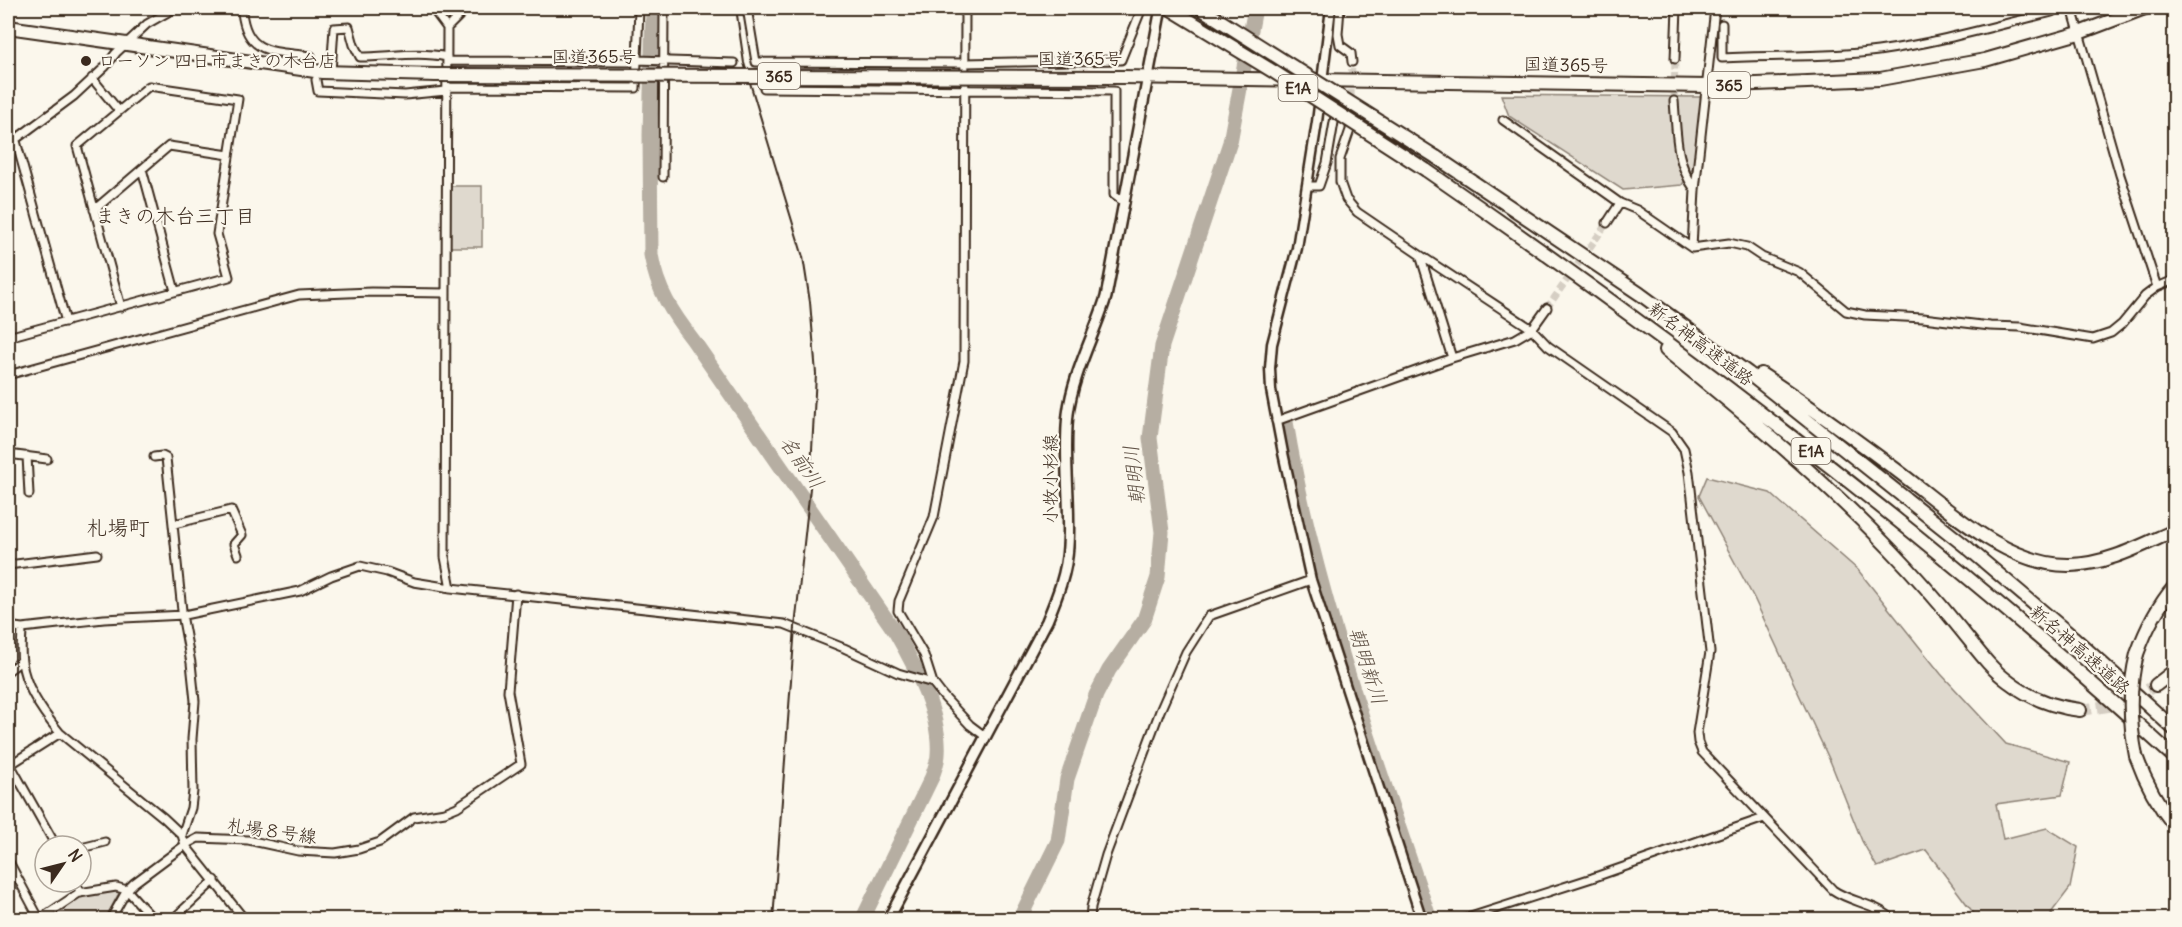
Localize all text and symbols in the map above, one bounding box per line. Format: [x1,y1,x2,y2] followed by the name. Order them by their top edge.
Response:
[552,45,636,68] street label: 国道365号
[1038,47,1122,70] street label: 国道365号
[98,49,336,72] place label: ローソン 四日市まきの木台店
[1523,52,1609,77] street label: 国道365号
[79,54,93,68] marker: ローソン 四日市まきの木台店
[758,63,800,89] road number: 365
[1708,72,1750,98] road number: 365
[1278,75,1318,101] road number: E1A
[95,203,255,228] district label: まきの木台三丁目
[1644,297,1759,391] street label: 新名神高速道路
[775,430,830,493] water label: 名前川
[1039,434,1062,524] street label: 小牧小杉線
[1792,438,1830,464] road number: E1A
[1117,444,1150,506] water label: 朝明川
[87,514,150,541] district label: 札場町
[2025,600,2135,700] street label: 新名神高速道路
[1344,624,1393,708] water label: 朝明新川
[226,813,318,848] street label: 札場８号線
[33,834,93,894] north arrow
[64,845,87,866] text: N

